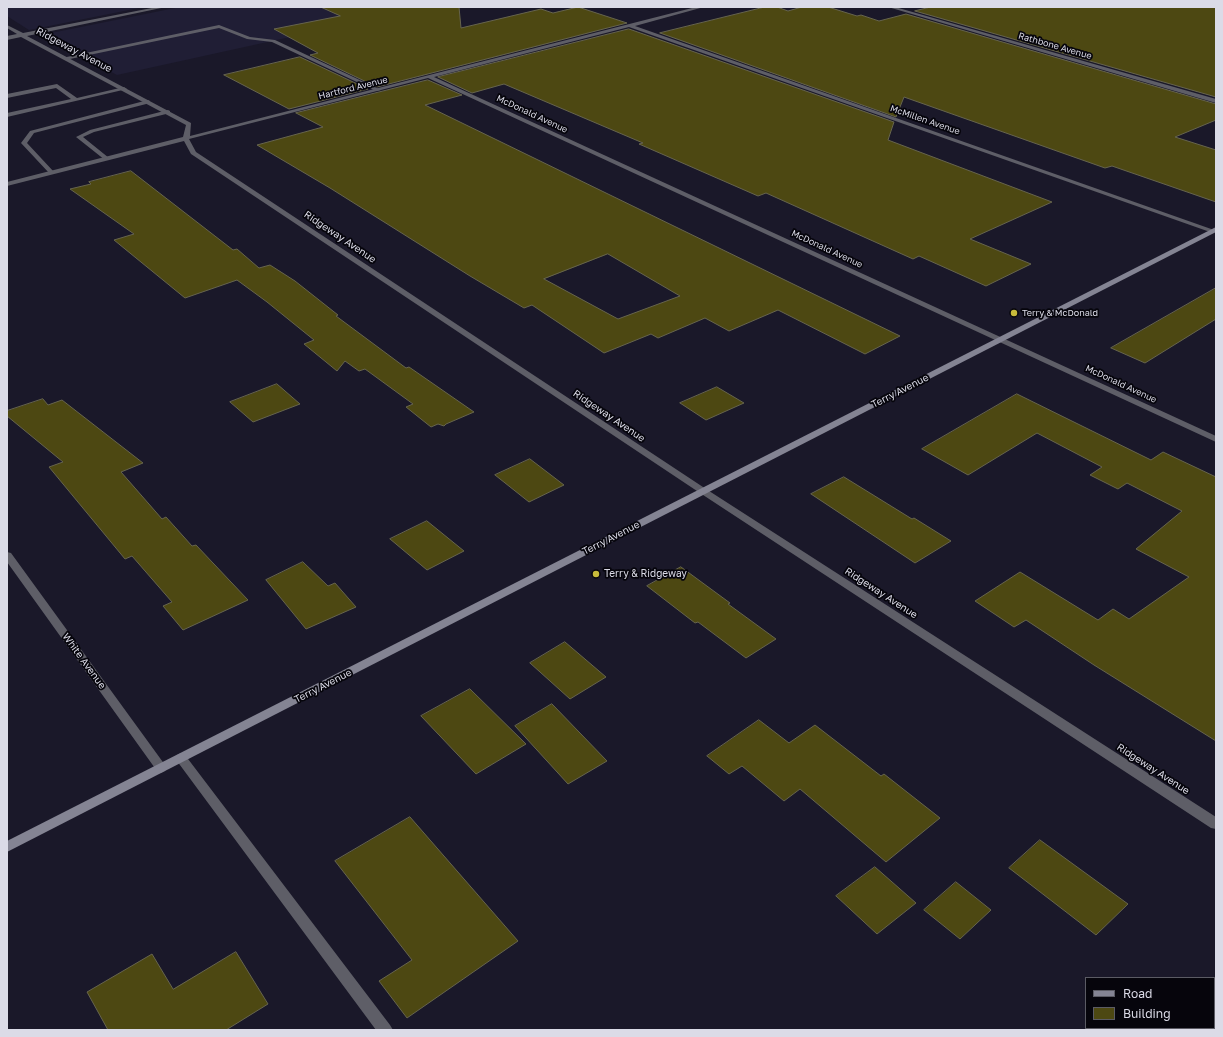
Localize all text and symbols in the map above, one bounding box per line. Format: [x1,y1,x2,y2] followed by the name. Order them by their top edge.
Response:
[34,25,114,75] street label: Ridgeway Avenue
[1017,30,1093,62] street label: Rathbone Avenue
[317,74,389,102] street label: Hartford Avenue
[495,93,569,135] street label: McDonald Avenue
[889,103,961,137] street label: McMillen Avenue
[302,208,378,266] street label: Ridgeway Avenue
[790,228,864,270] street label: McDonald Avenue
[1009,308,1019,318] marker: Terry & McDonald
[1022,308,1098,318] place label: Terry & McDonald
[1084,363,1158,405] street label: McDonald Avenue
[869,371,931,411] street label: Terry Avenue
[571,387,647,445] street label: Ridgeway Avenue
[580,518,642,558] street label: Terry Avenue
[842,565,920,621] street label: Ridgeway Avenue
[604,568,687,580] place label: Terry & Ridgeway
[591,569,601,579] marker: Terry & Ridgeway
[60,631,108,691] street label: White Avenue
[292,666,354,706] street label: Terry Avenue
[1114,741,1192,797] street label: Ridgeway Avenue
[1085,977,1215,1029] legend
[1123,986,1152,1001] text: Road
[1123,1006,1171,1021] text: Building

